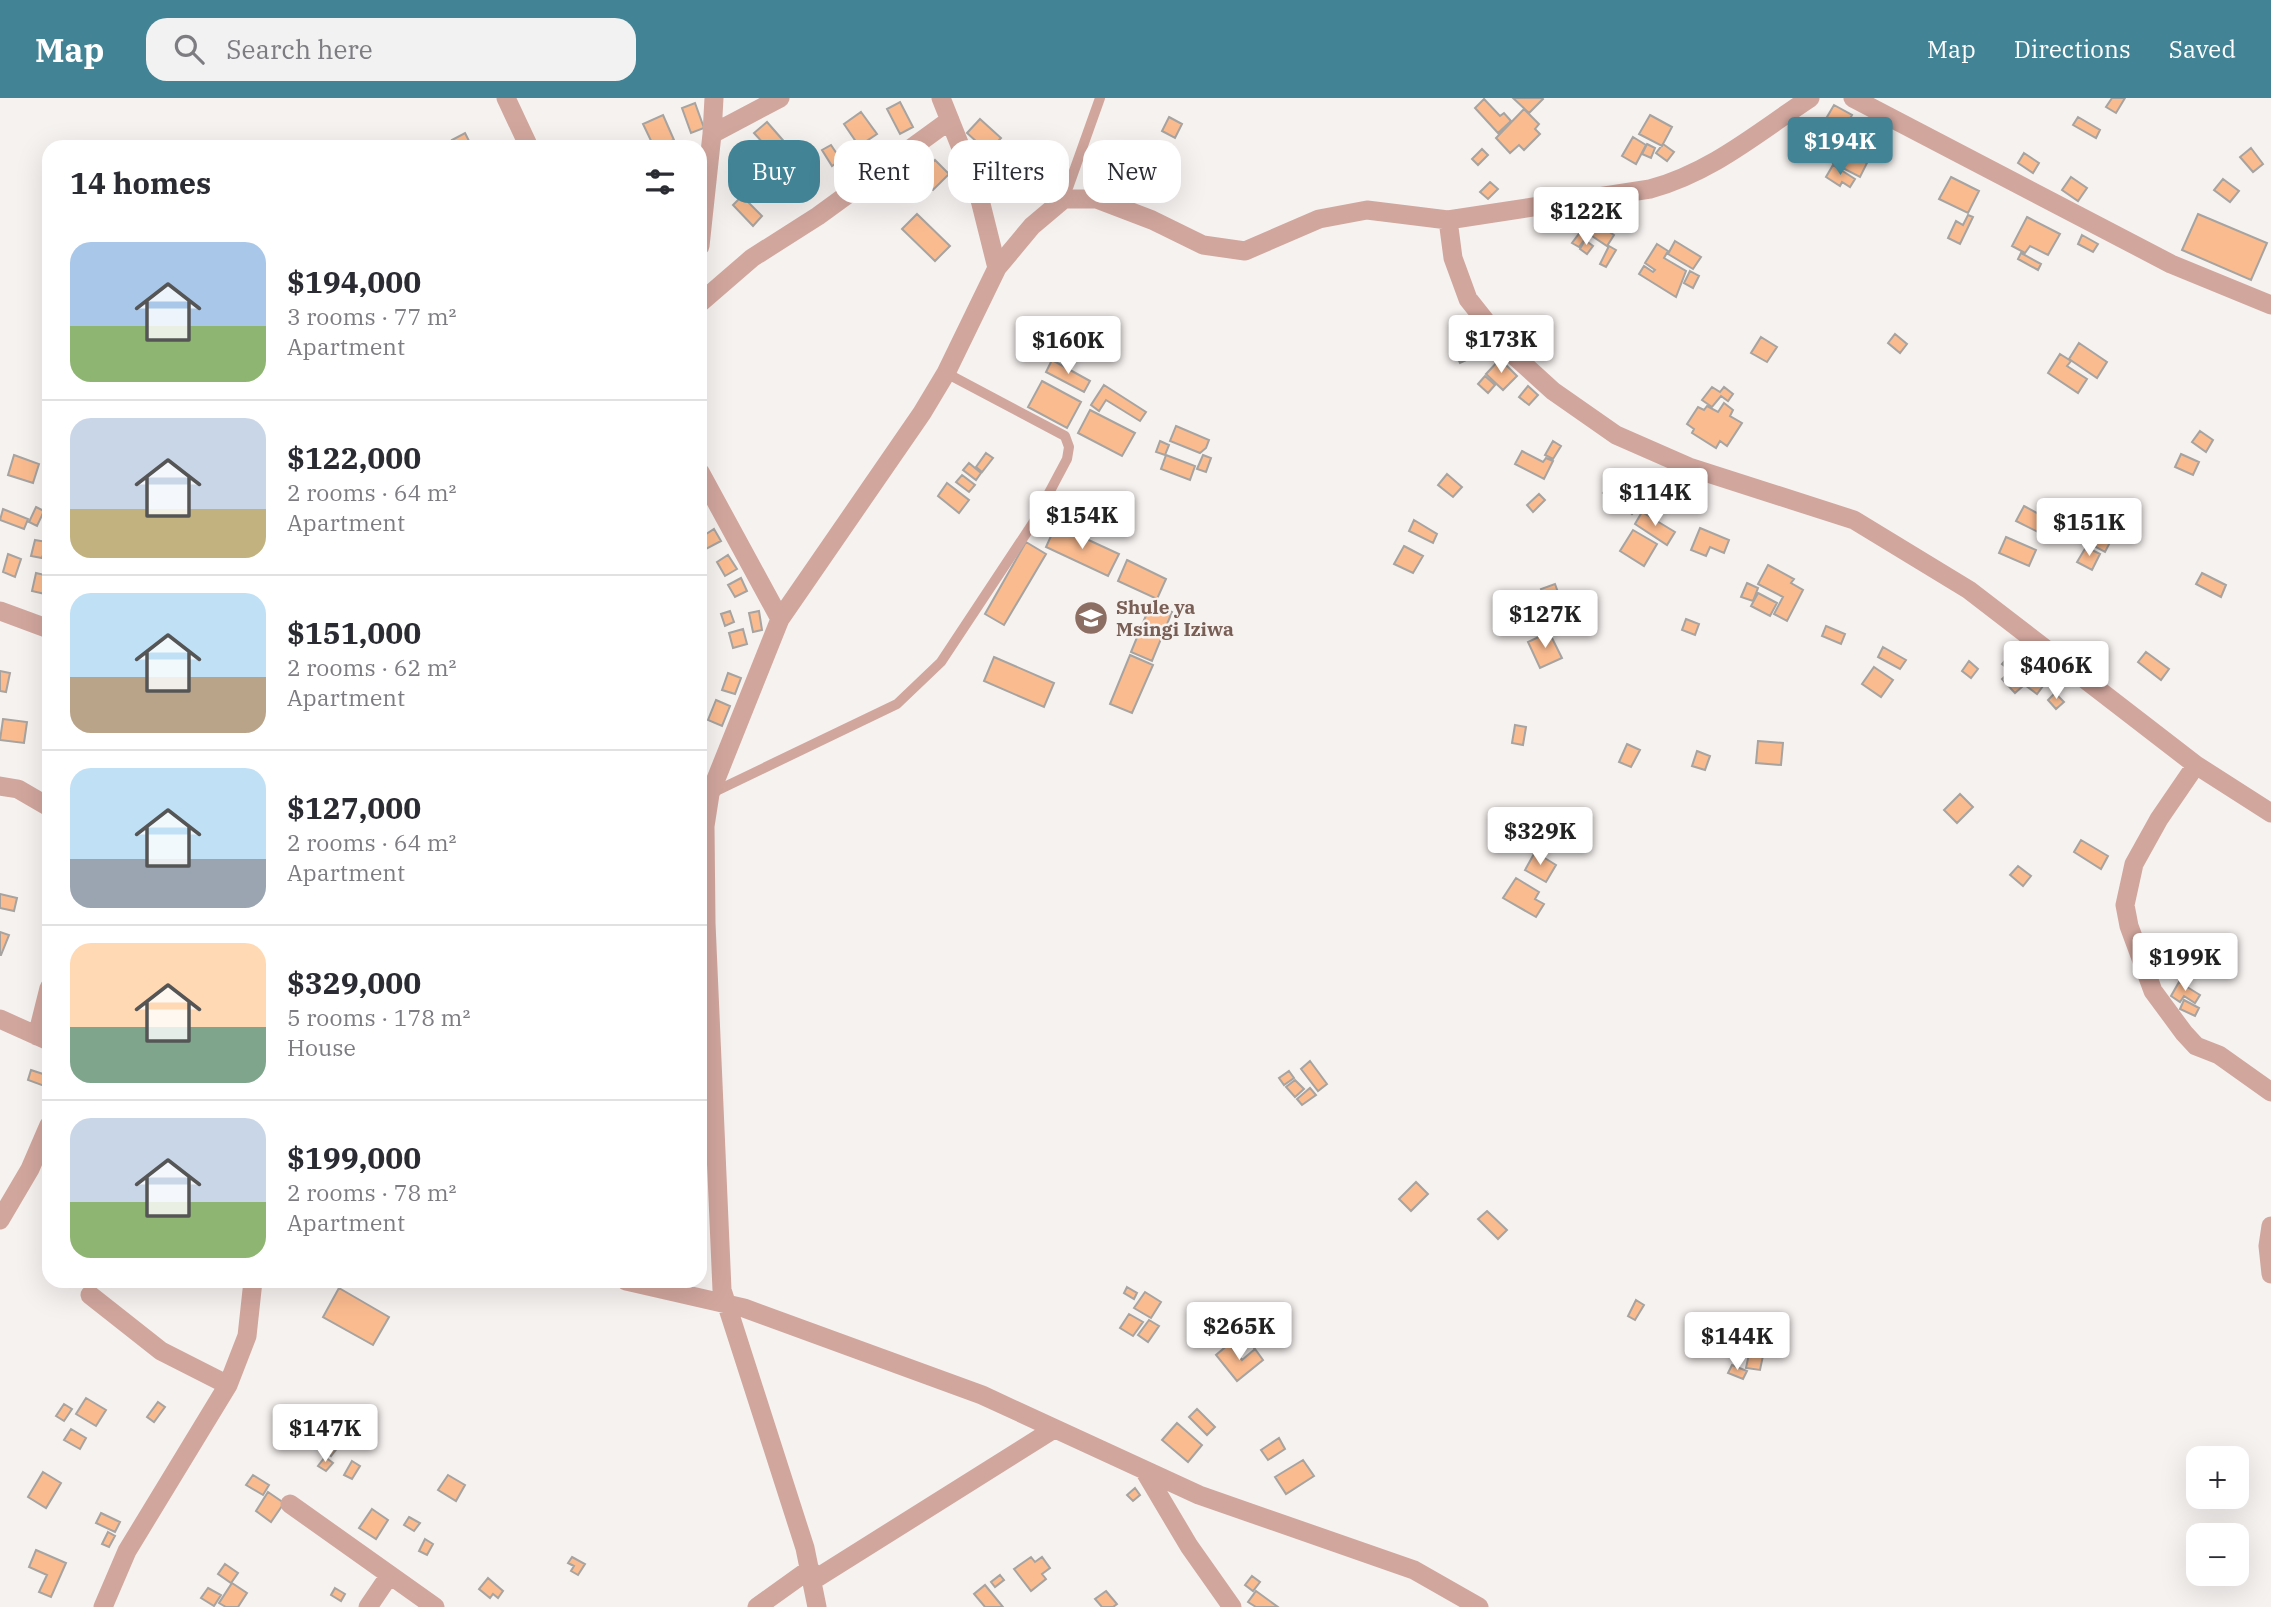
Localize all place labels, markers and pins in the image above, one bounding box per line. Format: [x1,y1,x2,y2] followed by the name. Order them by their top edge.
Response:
[1791,118,1889,177] pin: $194K
[1537,188,1635,247] pin: $122K
[1019,316,1117,376] pin: $160K
[1452,316,1550,375] pin: $173K
[1606,468,1704,528] pin: $114K
[1033,491,1131,551] pin: $154K
[2040,498,2138,558] pin: $151K
[1496,590,1594,650] pin: $127K
[1116,595,1234,641] place label: Shule ya Msingi Iziwa
[1072,599,1110,637] school or university icon: Shule ya Msingi Iziwa
[2007,642,2105,701] pin: $406K
[1491,808,1589,867] pin: $329K
[2136,934,2234,993] pin: $199K
[1190,1302,1288,1362] pin: $265K
[1688,1312,1786,1372] pin: $144K
[276,1404,374,1464] pin: $147K

